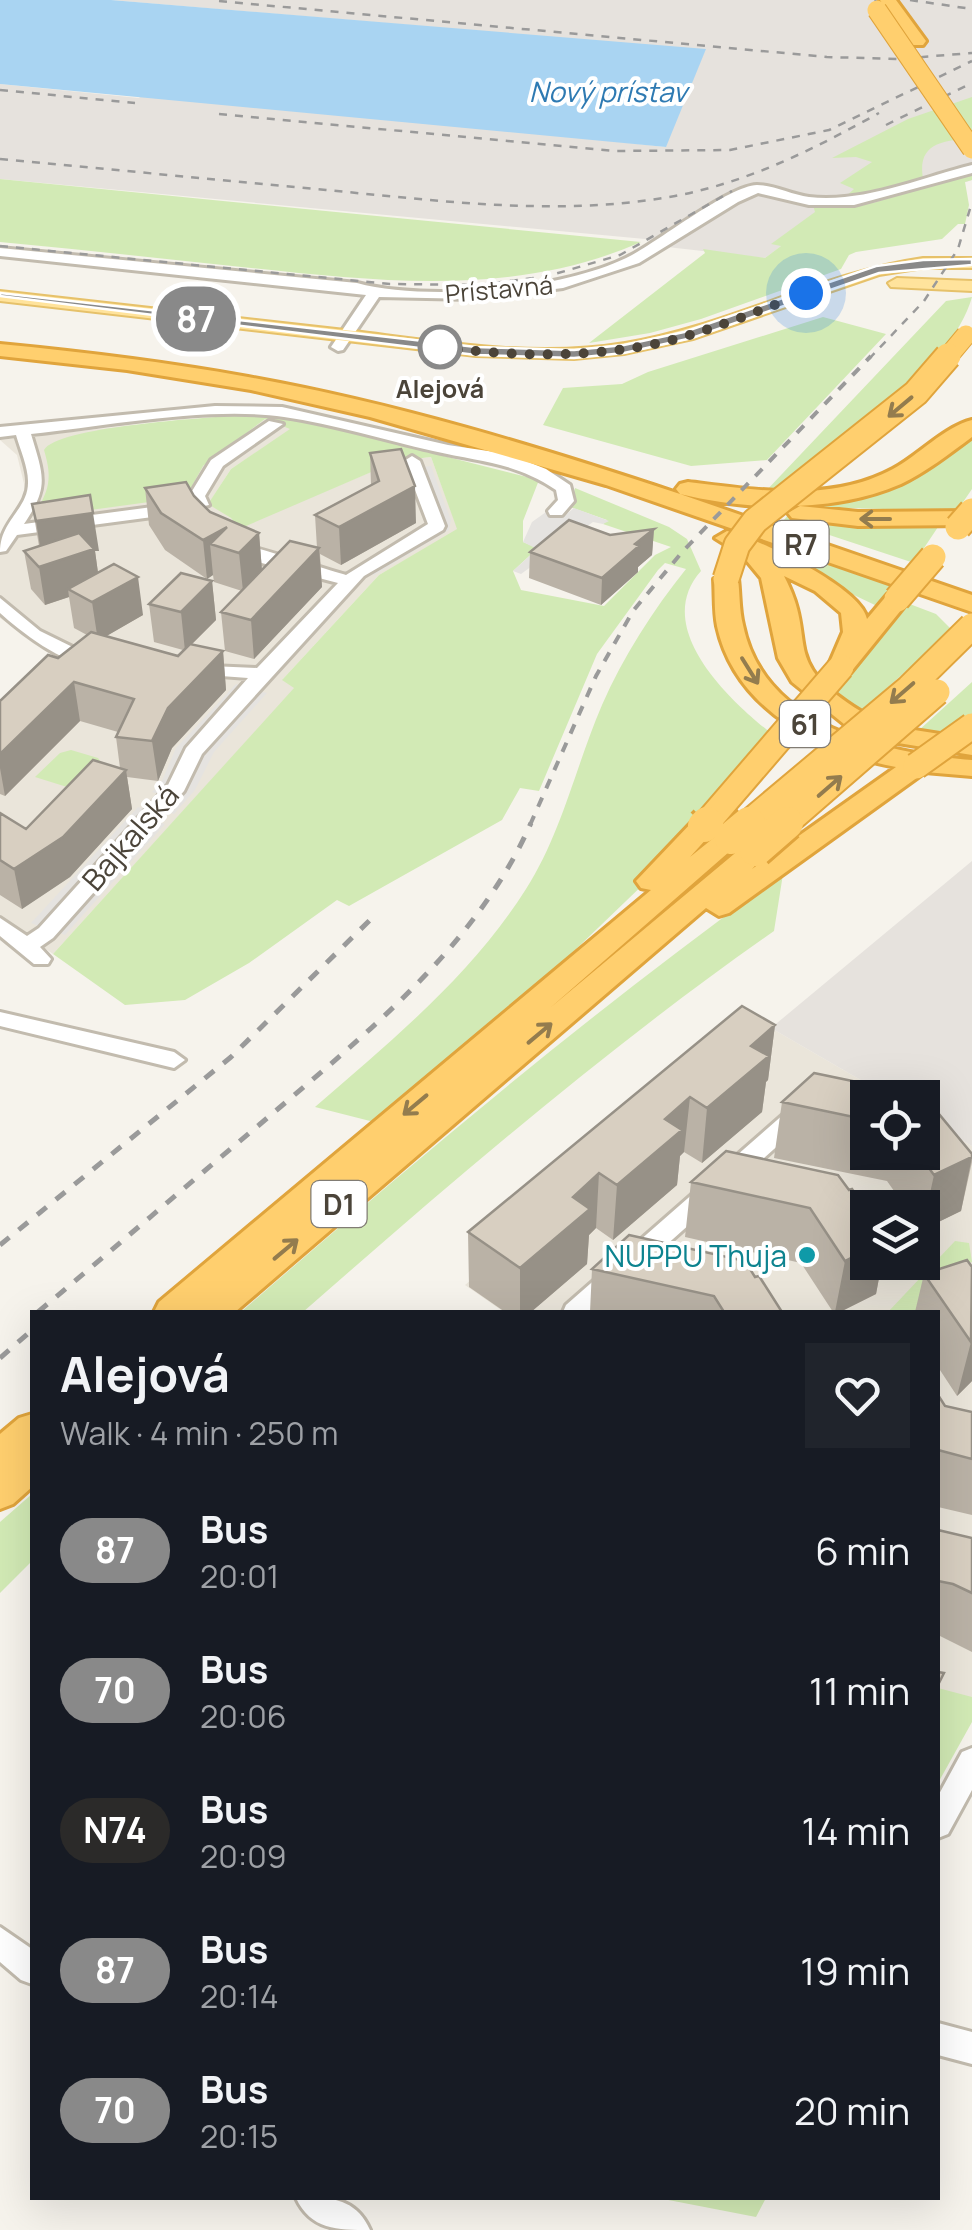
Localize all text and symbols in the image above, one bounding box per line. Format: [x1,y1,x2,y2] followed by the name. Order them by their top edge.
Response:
[529,72,691,110] water label: Nový prístav
[444,267,554,311] street label: Prístavná
[781,268,831,318] your location
[151,286,241,352] line badge: 87
[176,295,216,343] text: 87
[419,326,461,368] marker: Alejová
[396,371,484,406] place label: Alejová
[888,395,914,417] one-way arrow
[859,510,892,528] one-way arrow
[774,521,828,567] road number: R7
[739,656,760,684] one-way arrow
[889,682,915,704] one-way arrow
[780,701,830,747] road number: 61
[72,775,188,899] street label: Bajkalská
[817,775,842,798] one-way arrow
[527,1021,552,1044] one-way arrow
[850,1080,940,1280] map controls
[850,1080,940,1170] button: locate
[402,1094,428,1116] one-way arrow
[312,1181,366,1227] road number: D1
[850,1190,940,1280] button: layers
[604,1235,787,1276] place label: NUPPU Thuja
[272,1239,298,1261] one-way arrow
[796,1244,818,1266] marker: NUPPU Thuja
[60,1341,230,1406] text: Alejová
[805,1343,910,1448] button: heart
[60,1411,338,1455] text: Walk · 4 min · 250 m
[200,1502,268,1554] text: Bus
[815,1524,910,1576] text: 6 min
[95,1526,135,1574] text: 87
[200,1554,279,1598] text: 20:01
[200,1642,268,1694] text: Bus
[809,1664,910,1716] text: 11 min
[94,1666,136,1714] text: 70
[200,1694,287,1738] text: 20:06
[200,1782,268,1834] text: Bus
[802,1804,910,1856] text: 14 min
[83,1806,147,1854] text: N74
[200,1834,287,1878] text: 20:09
[200,1922,268,1974] text: Bus
[800,1944,910,1996] text: 19 min
[95,1946,135,1994] text: 87
[200,1974,279,2018] text: 20:14
[200,2062,268,2114] text: Bus
[794,2084,910,2136] text: 20 min
[94,2086,136,2134] text: 70
[200,2114,278,2158] text: 20:15

